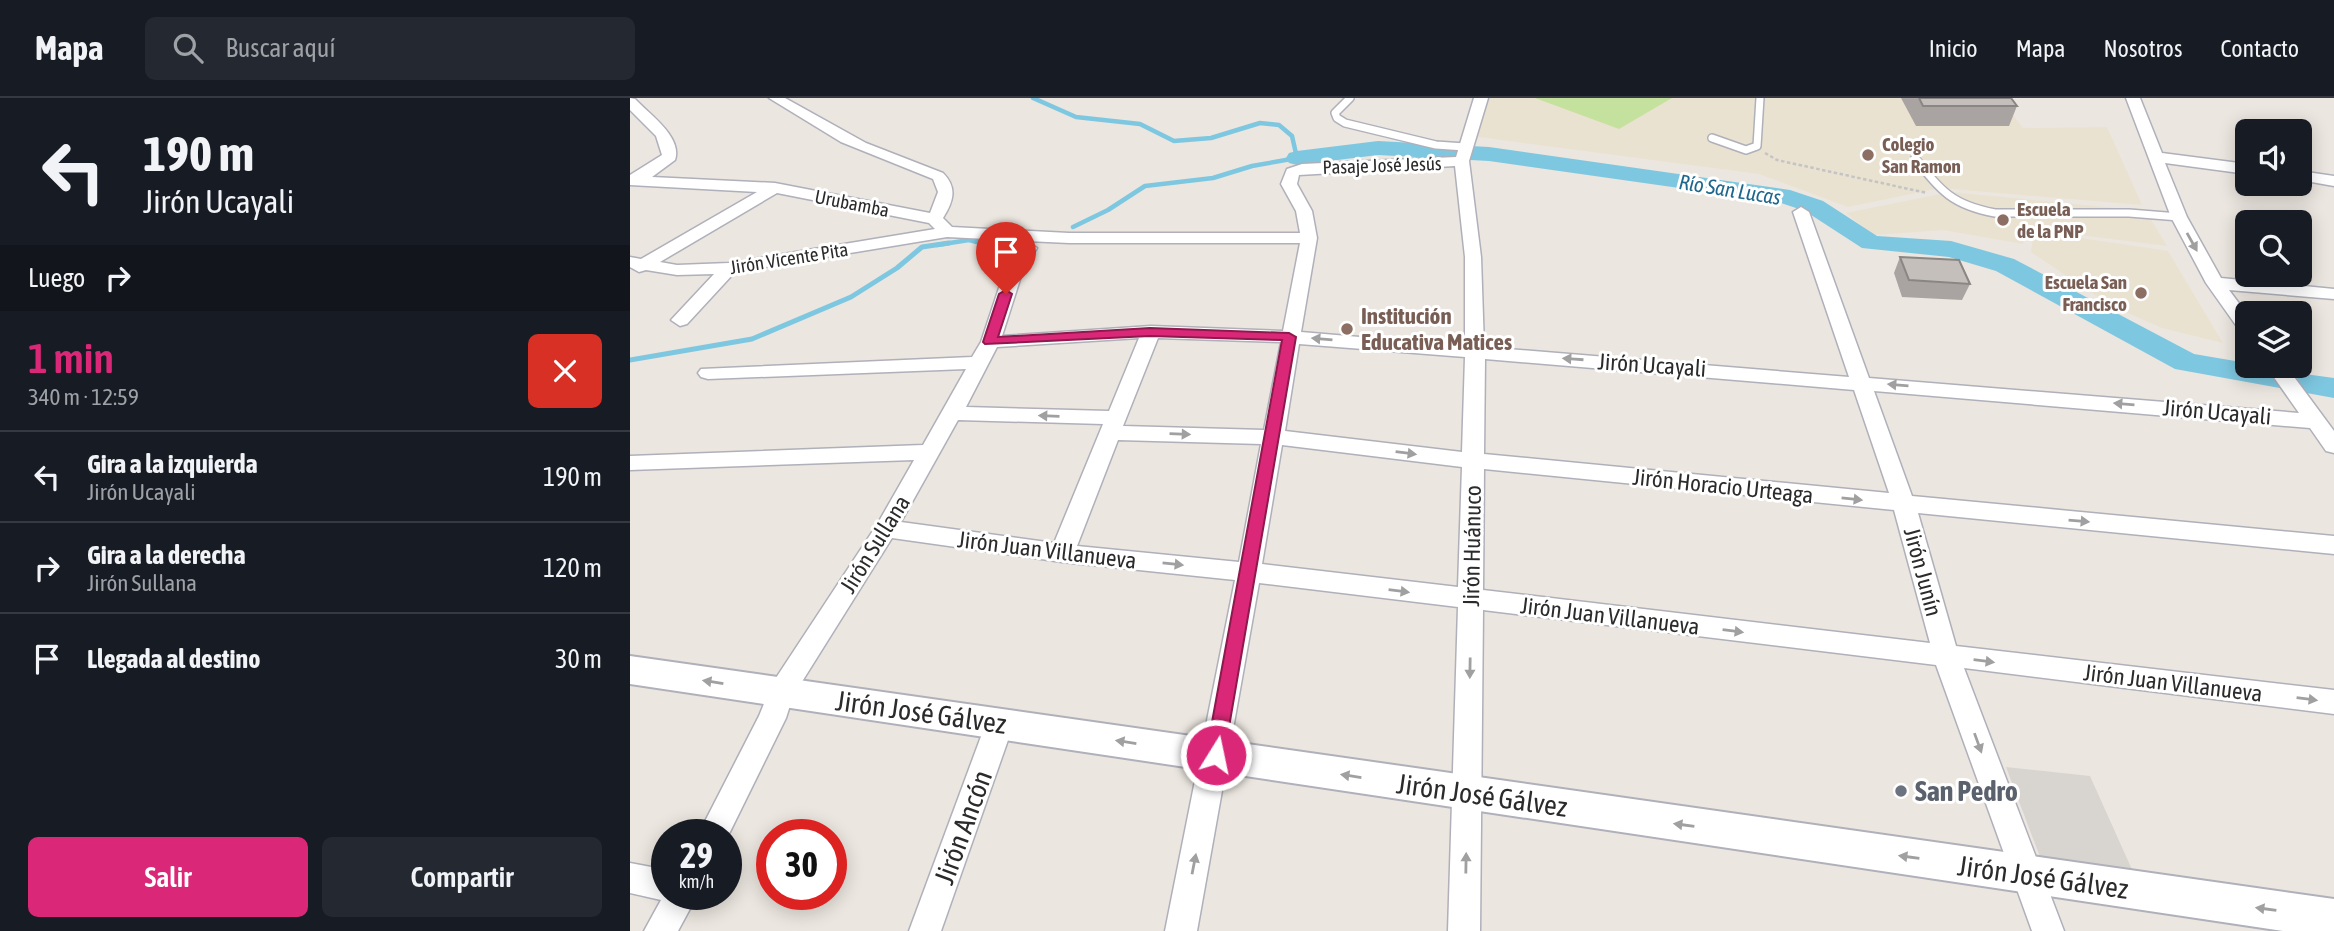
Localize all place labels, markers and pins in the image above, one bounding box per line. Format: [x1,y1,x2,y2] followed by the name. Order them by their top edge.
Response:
[1882,133,1961,177] place label: Colegio San Ramon
[1860,147,1876,163] marker: Colegio San Ramon
[2017,198,2084,242] place label: Escuela de la PNP
[1995,212,2011,228] marker: Escuela de la PNP
[976,222,1036,294] pin
[2045,271,2127,315] place label: Escuela San Francisco
[2133,285,2149,301] marker: Escuela San Francisco
[1361,303,1512,355] place label: Institución Educativa Matices
[1339,321,1355,337] marker: Institución Educativa Matices
[1915,775,2018,807] place label: San Pedro
[1893,783,1909,799] marker: San Pedro

